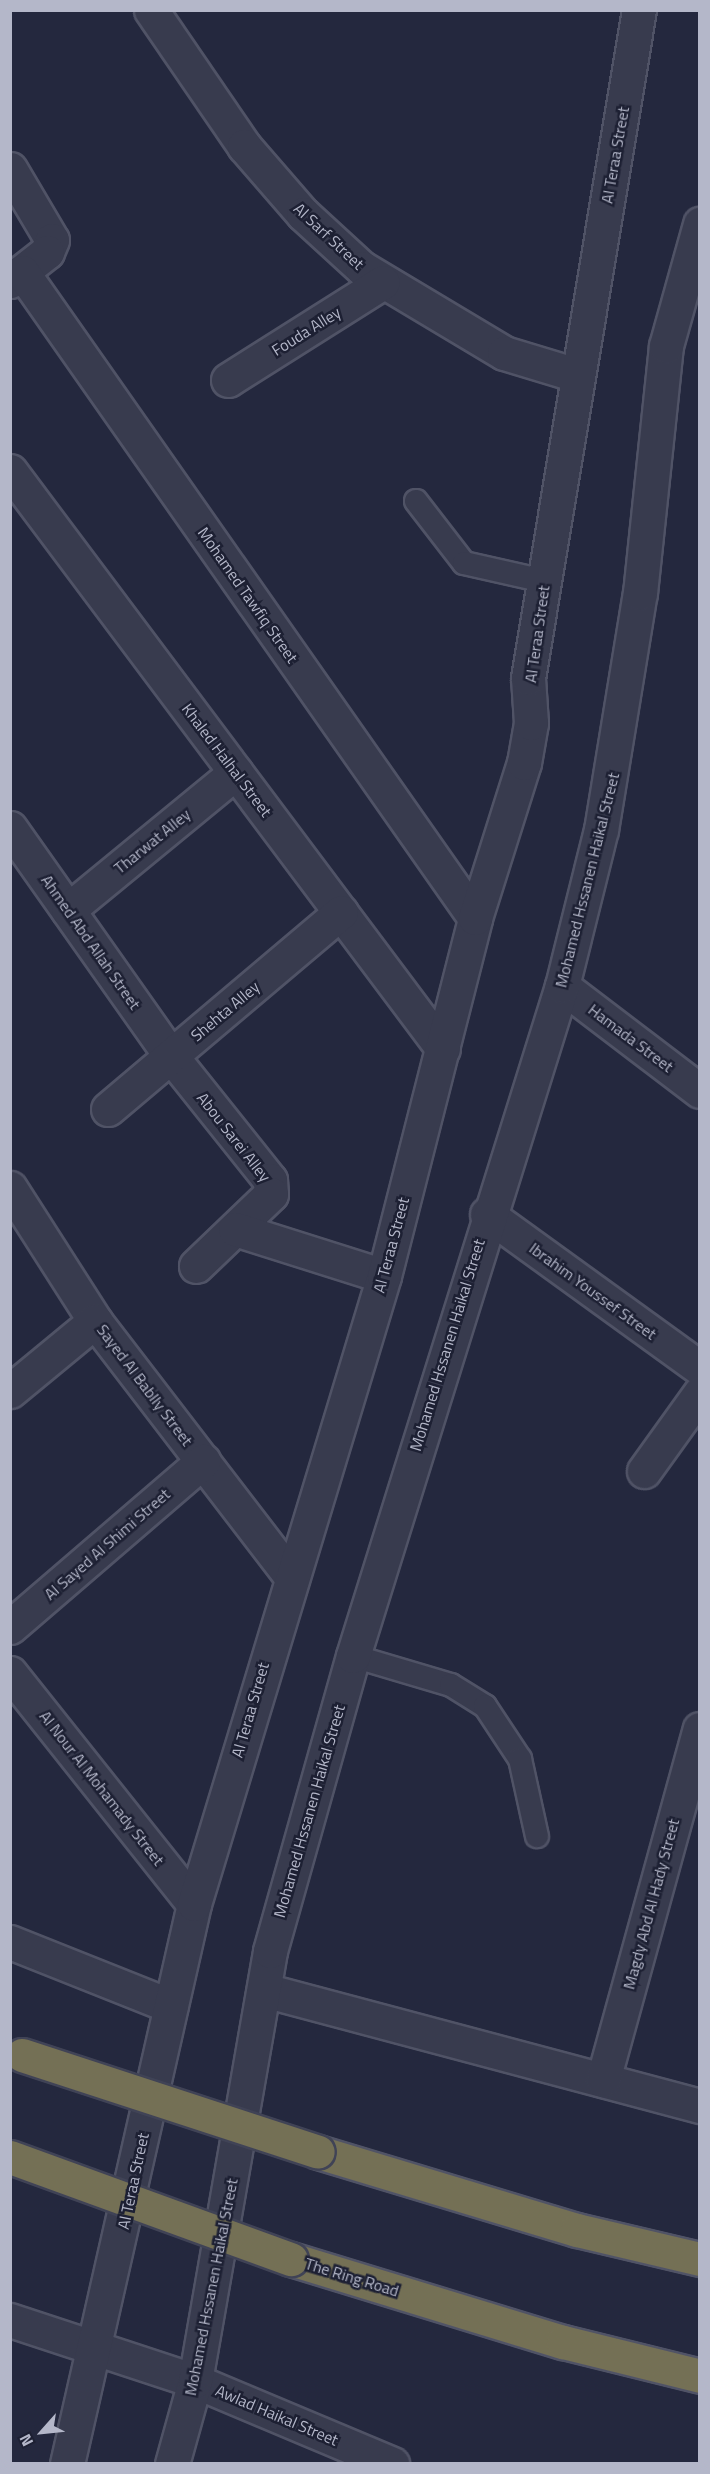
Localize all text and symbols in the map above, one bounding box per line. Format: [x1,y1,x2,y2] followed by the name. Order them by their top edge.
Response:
[597,105,633,205] street label: Al Teraa Street
[290,199,368,273] street label: Al Sarf Street
[268,302,344,360] street label: Fouda Alley
[194,524,302,666] street label: Mohamed Tawfiq Street
[521,584,553,684] street label: Al Teraa Street
[178,699,276,821] street label: Khaled Halhal Street
[551,771,623,989] street label: Mohamed Hssanen Haikal Street
[110,804,194,878] street label: Tharwat Alley
[37,871,145,1013] street label: Ahmed Abd Allah Street
[187,977,263,1045] street label: Shehta Alley
[585,1000,677,1076] street label: Hamada Street
[193,1088,275,1186] street label: Abou Sarei Alley
[369,1195,413,1295] street label: Al Teraa Street
[406,1237,488,1453] street label: Mohamed Hssanen Haikal Street
[526,1238,660,1344] street label: Ibrahim Youssef Street
[93,1320,197,1450] street label: Sayed Al Bablly Street
[40,1484,174,1604] street label: Al Sayed Al Shimi Street
[227,1660,273,1760] street label: Al Teraa Street
[269,1702,349,1920] street label: Mohamed Hssanen Haikal Street
[36,1707,168,1869] street label: Al Nour Al Mohamady Street
[619,1817,683,1991] street label: Magdy Abd Al Hady Street
[113,2131,153,2231] street label: Al Teraa Street
[181,2177,241,2397] street label: Mohamed Hssanen Haikal Street
[303,2254,401,2300] street label: The Ring Road
[213,2380,341,2450] street label: Awlad Haikal Street
[12,2402,72,2462] north arrow
[13,2430,39,2451] text: N

